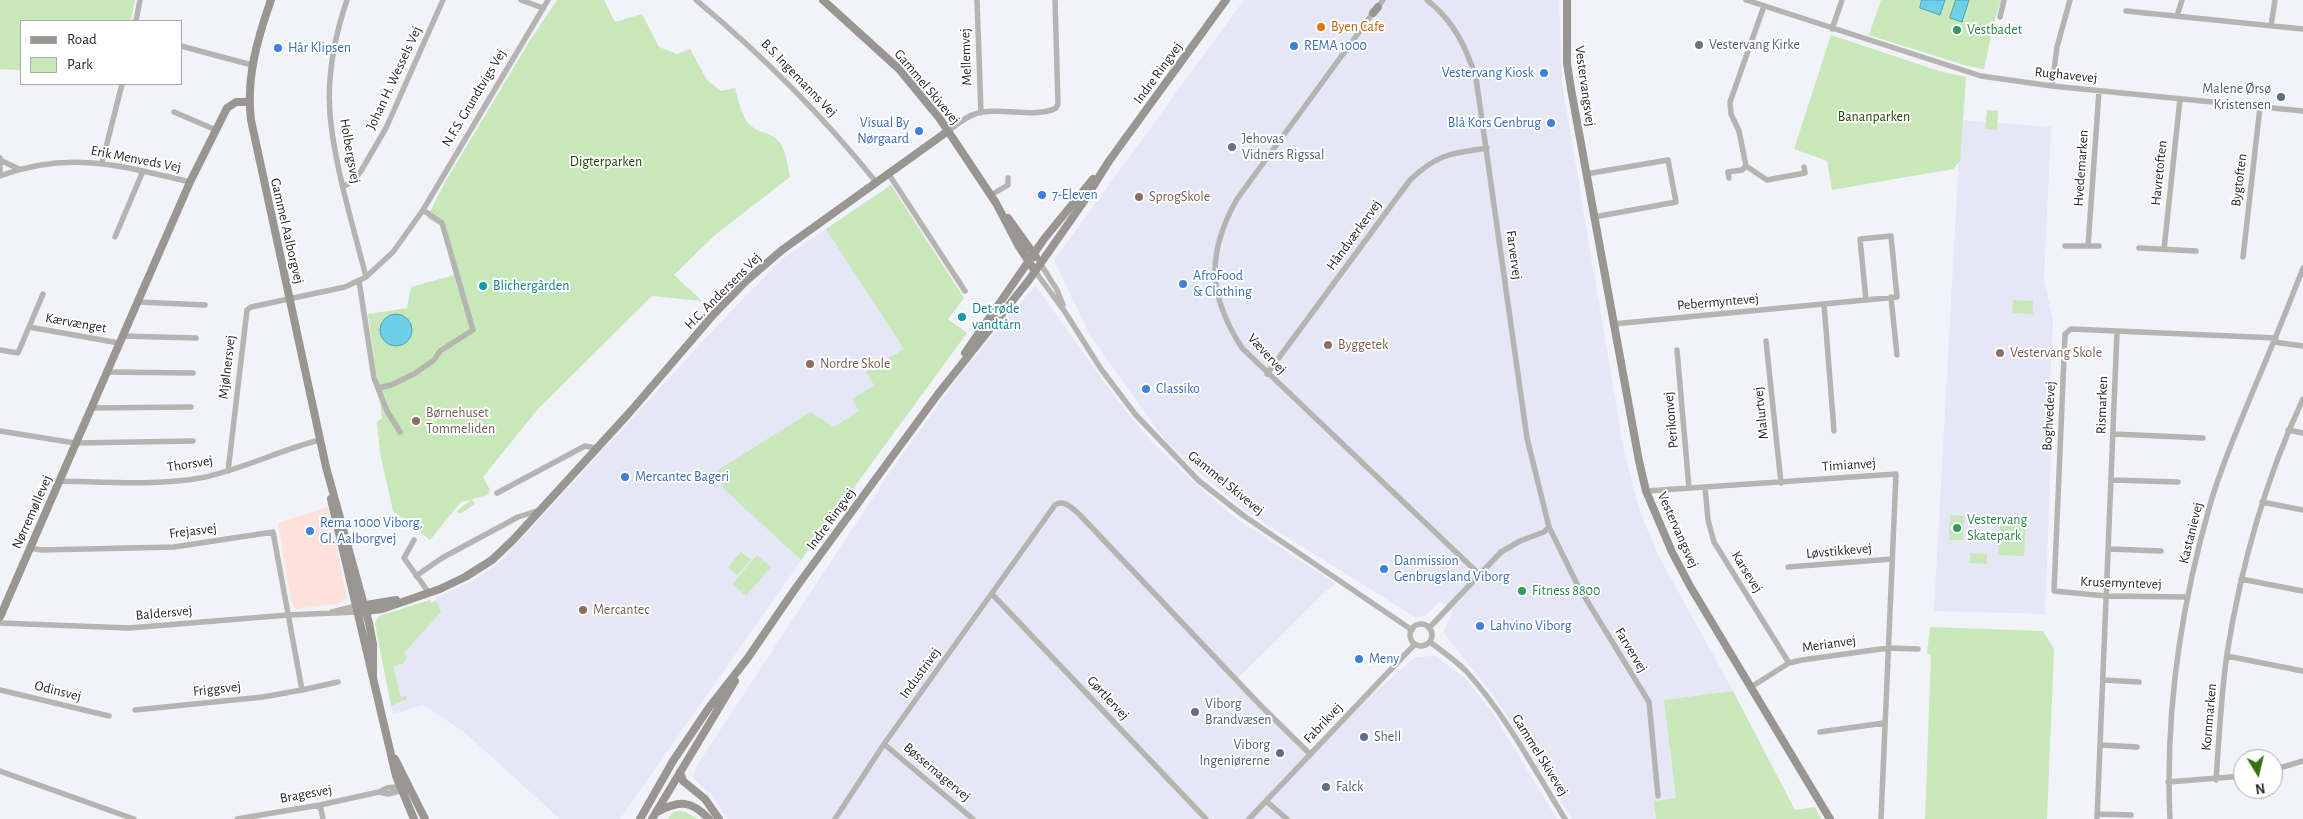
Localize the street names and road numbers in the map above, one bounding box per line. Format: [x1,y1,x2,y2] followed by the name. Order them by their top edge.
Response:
[363,24,425,132] street label: Johan H. Wessels Vej
[957,28,975,86] street label: Mellemvej
[757,35,841,121] street label: B.S. Ingemanns Vej
[1130,39,1186,107] street label: Indre Ringvej
[1571,44,1599,128] street label: Vestervangsvej
[438,46,510,150] street label: N.F.S. Grundtvigs Vej
[891,46,963,128] street label: Gammel Skivevej
[2034,63,2098,87] street label: Rughavevej
[336,117,364,185] street label: Holbergsvej
[2070,129,2092,207] street label: Hvedemarken
[2147,139,2171,207] street label: Havretoften
[89,142,183,176] street label: Erik Menveds Vej
[2227,153,2251,207] street label: Bygtoften
[267,176,307,286] street label: Gammel Aalborgvej
[1323,196,1385,274] street label: Håndværkervej
[1502,229,1526,281] street label: Farvervej
[681,249,765,333] street label: H.C. Andersens Vej
[1676,290,1760,314] street label: Pebermyntevej
[44,309,108,337] street label: Kærvænget
[1244,330,1290,378] street label: Vævervej
[215,334,239,400] street label: Mjølnersvej
[2093,376,2111,434] street label: Rismarken
[2039,381,2059,451] street label: Boghvedevej
[1750,386,1772,440] street label: Malurtvej
[1660,391,1682,449] street label: Perikonvej
[1184,447,1268,519] street label: Gammel Skivevej
[166,452,214,476] street label: Thorsvej
[1821,455,1877,475] street label: Timianvej
[8,473,56,551] street label: Nørremøllevej
[803,485,859,553] street label: Indre Ringvej
[1654,489,1702,571] street label: Vestervangsvej
[2175,500,2207,566] street label: Kastanievej
[168,520,218,542] street label: Frejasvej
[1805,540,1873,562] street label: Løvstikkevej
[1728,548,1766,596] street label: Karsevej
[2080,573,2162,593] street label: Krusemyntevej
[135,602,193,624] street label: Baldersvej
[1611,624,1651,676] street label: Farvervej
[1801,632,1857,656] street label: Merianvej
[896,644,944,702] street label: Industrivej
[1083,672,1133,724] street label: Gørtlervej
[33,677,83,705] street label: Odinsvej
[192,678,242,700] street label: Friggsvej
[2198,683,2220,751] street label: Kornmarken
[1300,699,1346,747] street label: Fabrikvej
[1508,711,1572,799] street label: Gammel Skivevej
[900,739,974,805] street label: Bøssemagervej
[279,781,333,807] street label: Bragesvej

